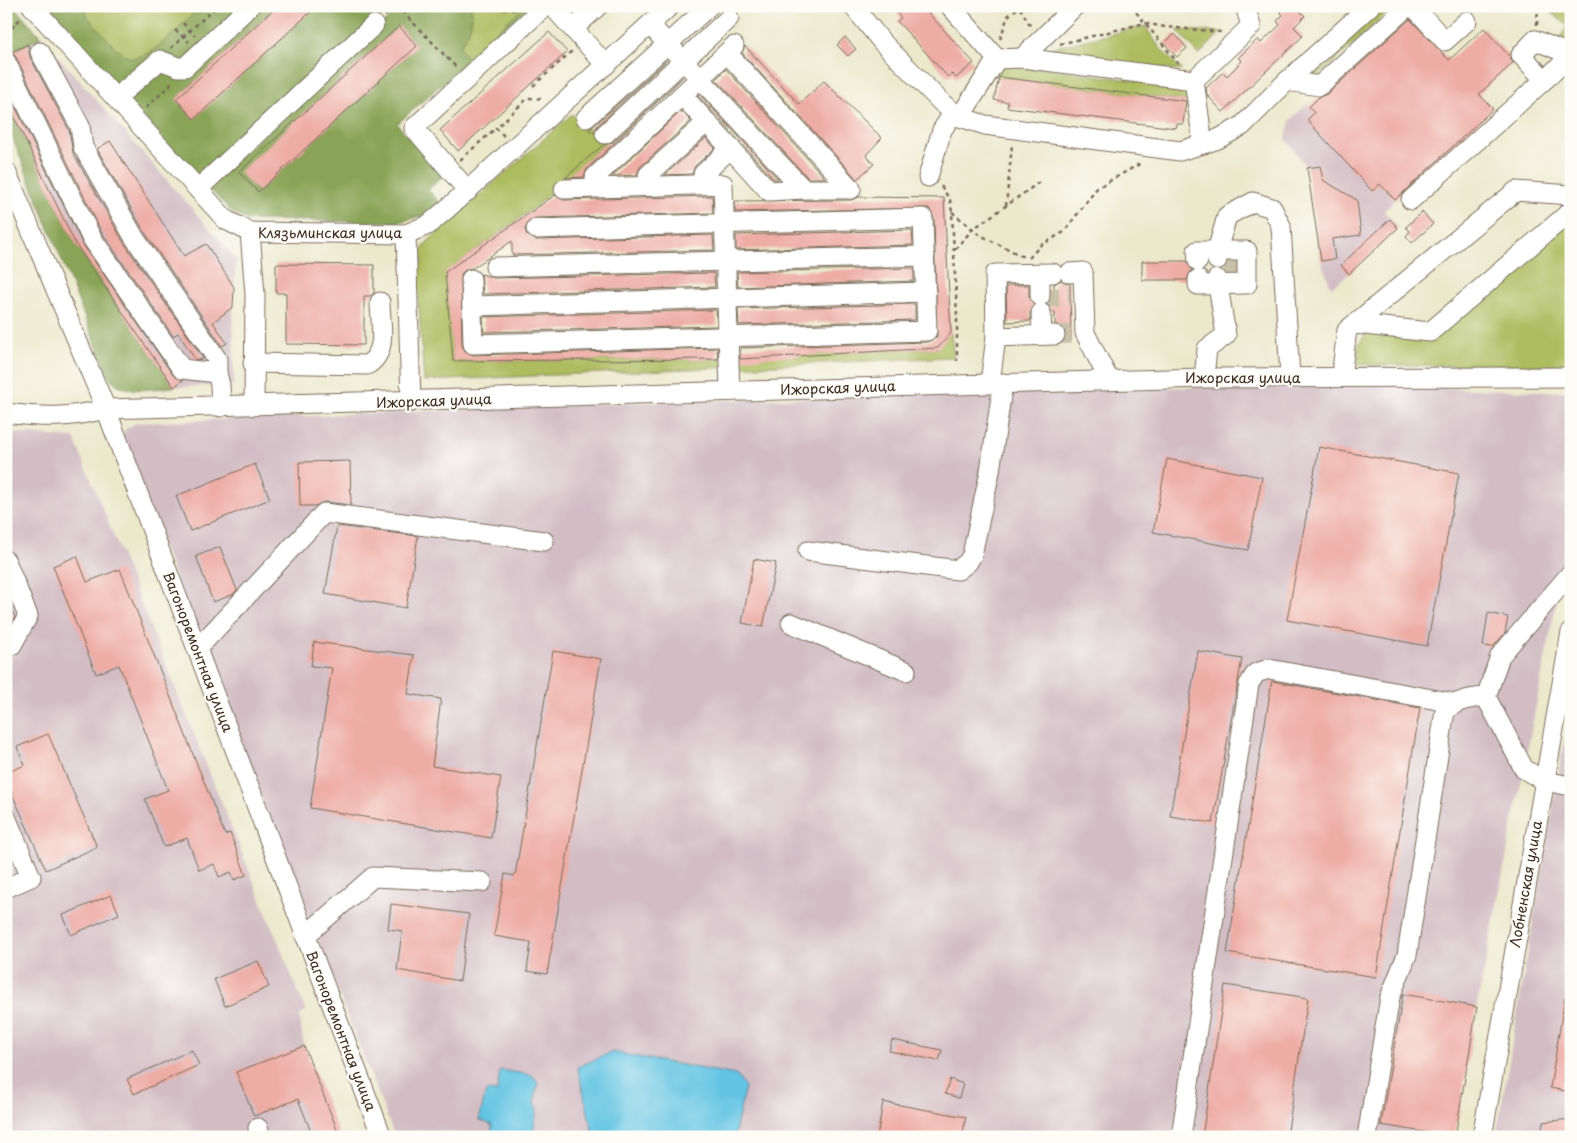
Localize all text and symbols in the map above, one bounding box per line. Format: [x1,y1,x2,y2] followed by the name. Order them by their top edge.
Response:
[258,222,402,243] street label: Клязьминская улица
[1185,367,1301,388] street label: Ижорская улица
[780,375,896,400] street label: Ижорская улица
[376,388,492,413] street label: Ижорская улица
[158,569,239,735] street label: Вагоноремонтная улица
[1504,819,1547,949] street label: Лобненская улица
[301,948,382,1114] street label: Вагоноремонтная улица

